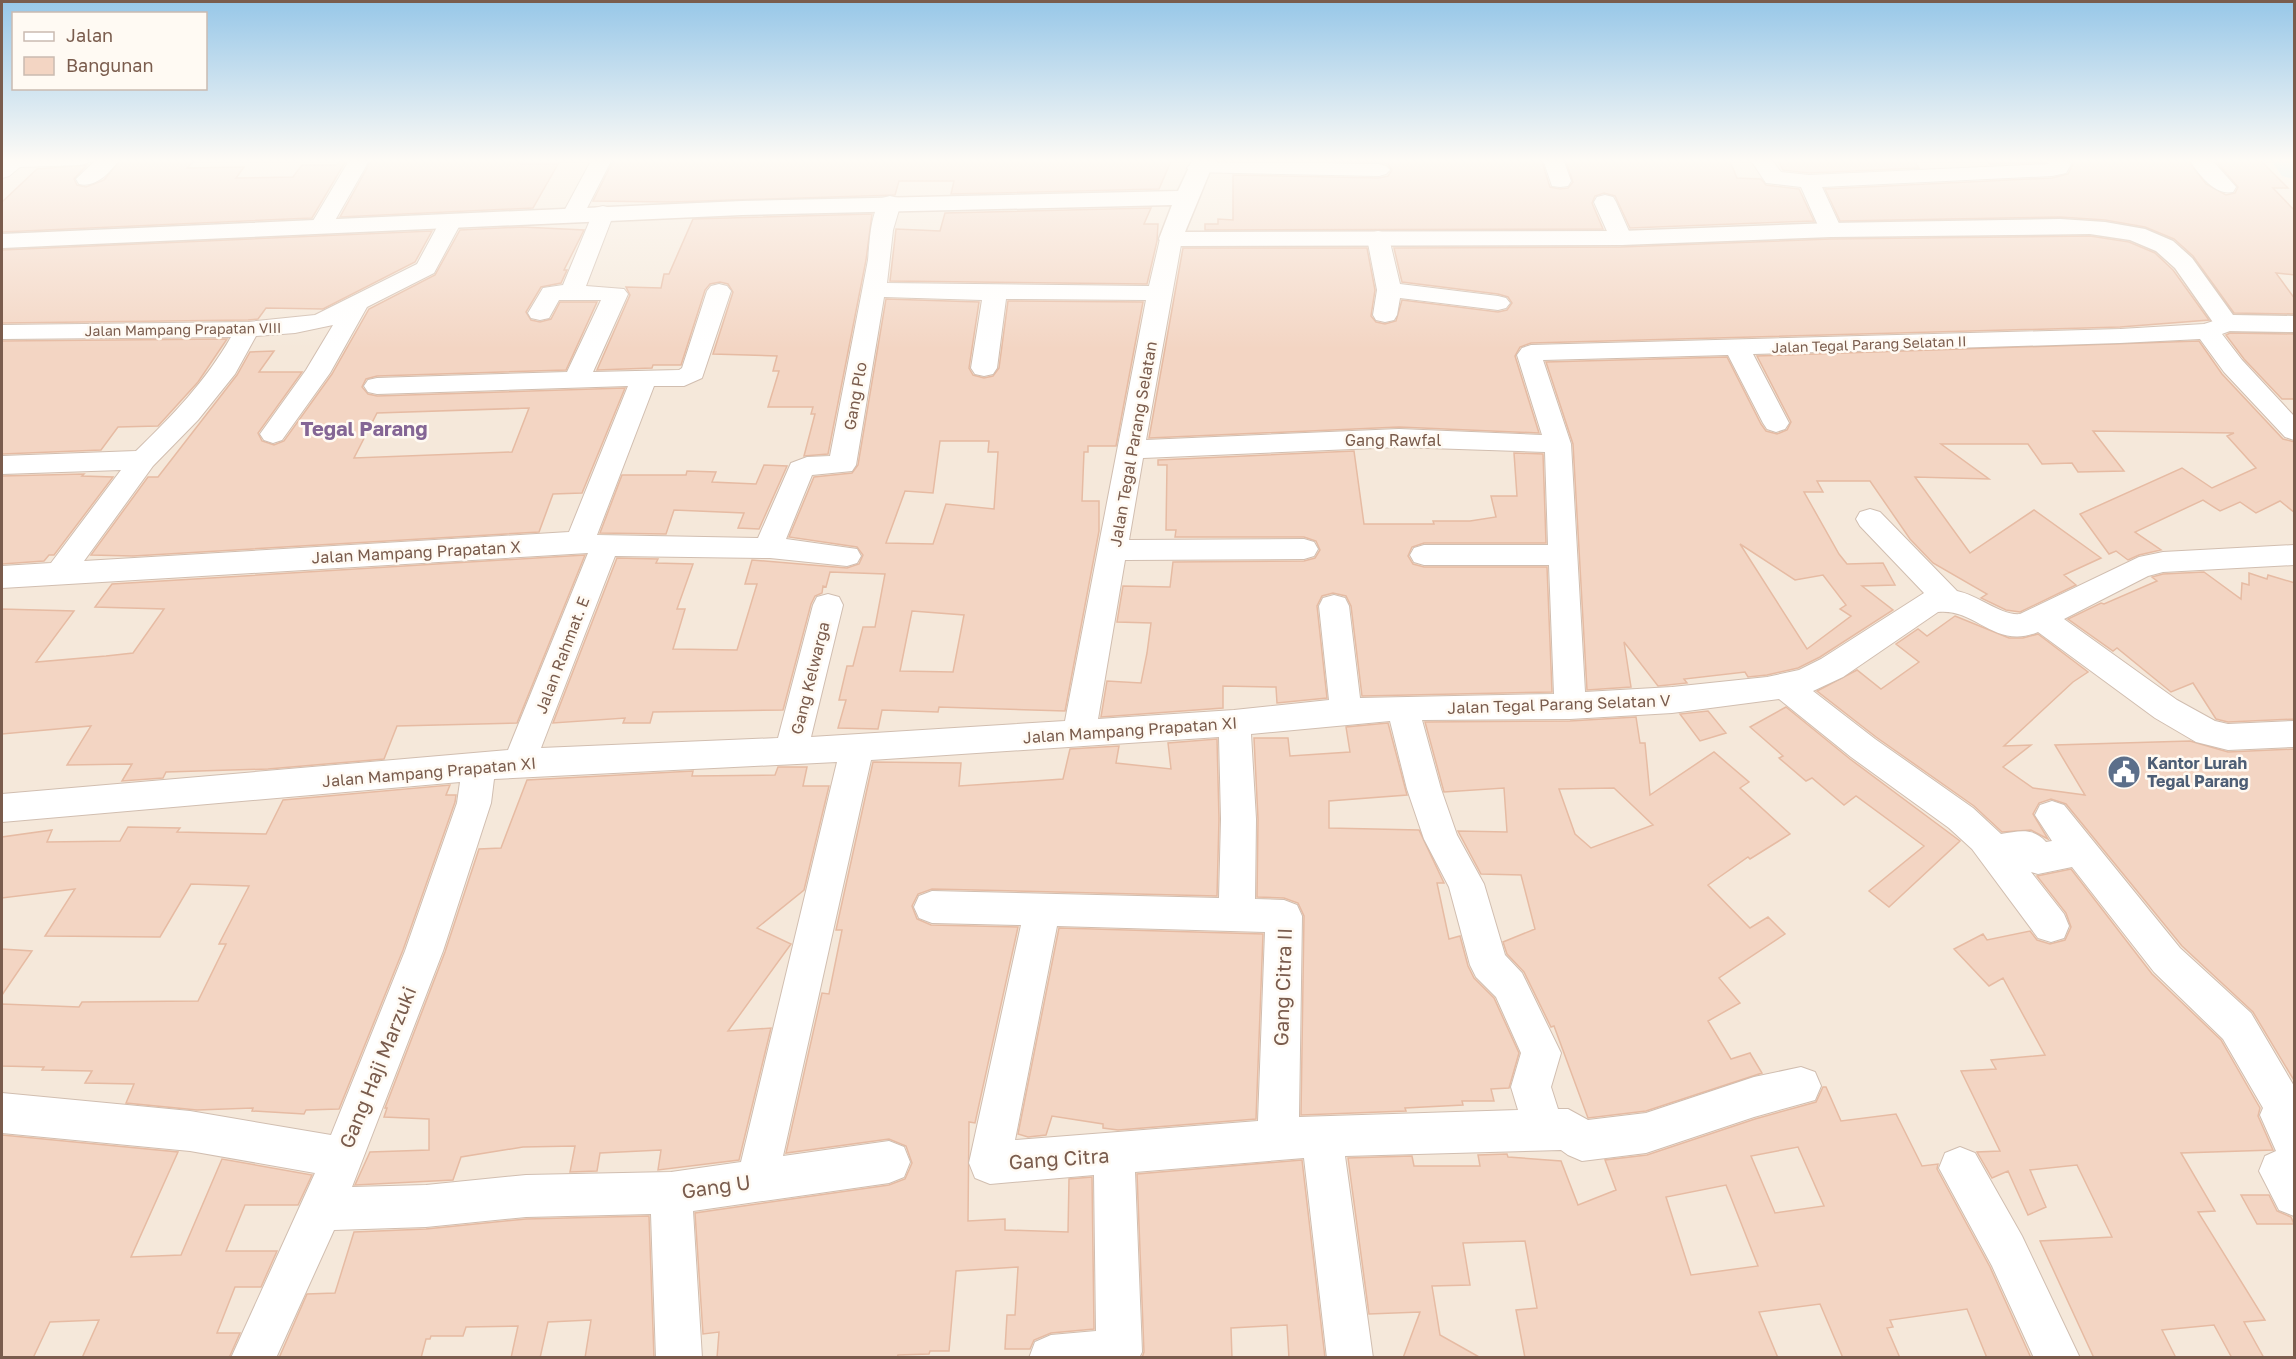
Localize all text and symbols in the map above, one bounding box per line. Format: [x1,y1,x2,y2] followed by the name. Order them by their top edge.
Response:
[12,12,207,90] legend
[66,24,113,46] text: Jalan
[66,54,154,76] text: Bangunan
[84,319,282,339] street label: Jalan Mampang Prapatan VIII
[1771,332,1967,356] street label: Jalan Tegal Parang Selatan II
[1105,340,1161,548] street label: Jalan Tegal Parang Selatan
[839,360,871,432] street label: Gang Plo
[301,416,428,440] district label: Tegal Parang
[1345,430,1441,450] street label: Gang Rawfal
[311,537,522,567] street label: Jalan Mampang Prapatan X
[530,594,594,716] street label: Jalan Rahmat. E
[786,619,834,737] street label: Gang Kelwarga
[1447,690,1671,718] street label: Jalan Tegal Parang Selatan V
[1022,713,1238,747] street label: Jalan Mampang Prapatan XI
[321,753,537,791] street label: Jalan Mampang Prapatan XI
[2147,753,2249,791] place label: Kantor Lurah Tegal Parang
[2106,754,2142,790] public building icon: Kantor Lurah Tegal Parang
[1268,927,1296,1047] street label: Gang Citra II
[334,982,420,1152] street label: Gang Haji Marzuki
[1008,1143,1110,1173] street label: Gang Citra
[680,1169,752,1203] street label: Gang U

